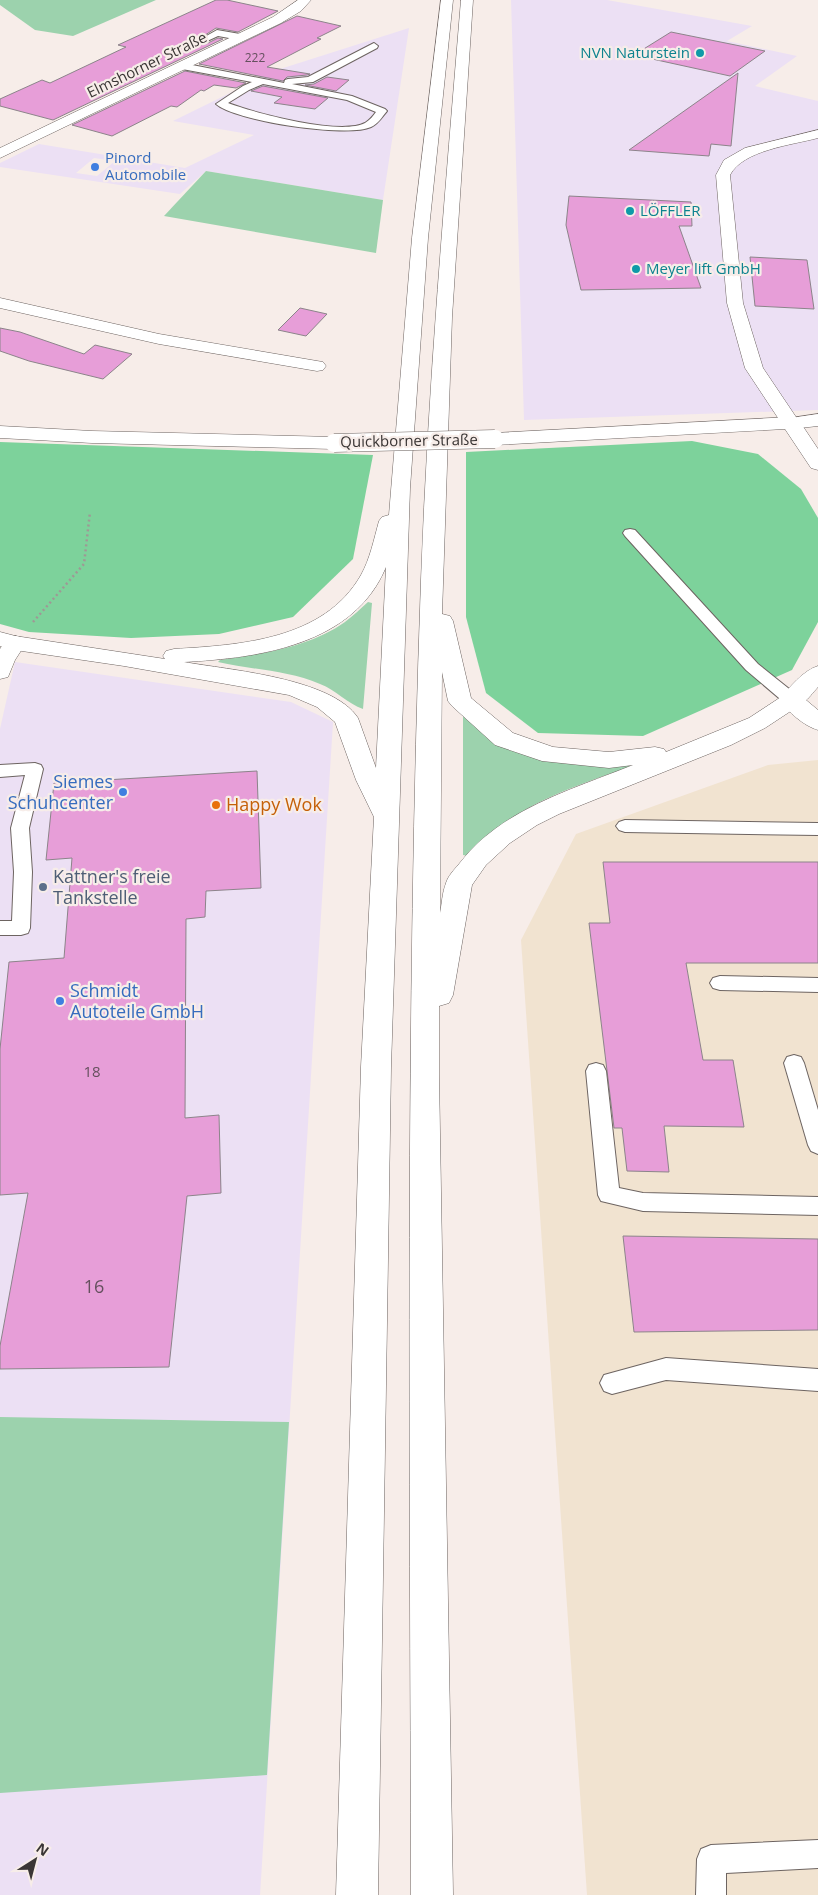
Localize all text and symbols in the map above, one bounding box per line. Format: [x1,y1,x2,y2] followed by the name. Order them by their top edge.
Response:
[83,26,210,102] street label: Elmshorner Straße
[580,42,690,62] place label: NVN Naturstein
[694,47,706,59] marker: NVN Naturstein
[245,49,265,66] house number: 222
[105,147,186,184] place label: Pinord Automobile
[89,161,101,173] marker: Pinord Automobile
[640,200,701,220] place label: LÖFFLER
[624,205,636,217] marker: LÖFFLER
[646,258,761,278] place label: Meyer lift GmbH
[630,263,642,275] marker: Meyer lift GmbH
[340,429,478,451] street label: Quickborner Straße
[8,769,114,814] place label: Siemes Schuhcenter
[117,786,129,798] marker: Siemes Schuhcenter
[226,792,322,816] place label: Happy Wok
[210,799,222,811] marker: Happy Wok
[53,864,171,909] place label: Kattner's freie Tankstelle
[37,881,49,893] marker: Kattner's freie Tankstelle
[70,978,204,1023] place label: Schmidt Autoteile GmbH
[54,995,66,1007] marker: Schmidt Autoteile GmbH
[83,1061,101,1081] house number: 18
[84,1274,104,1298] house number: 16
[10,1835,60,1885] north arrow
[33,1838,53,1860] text: N

